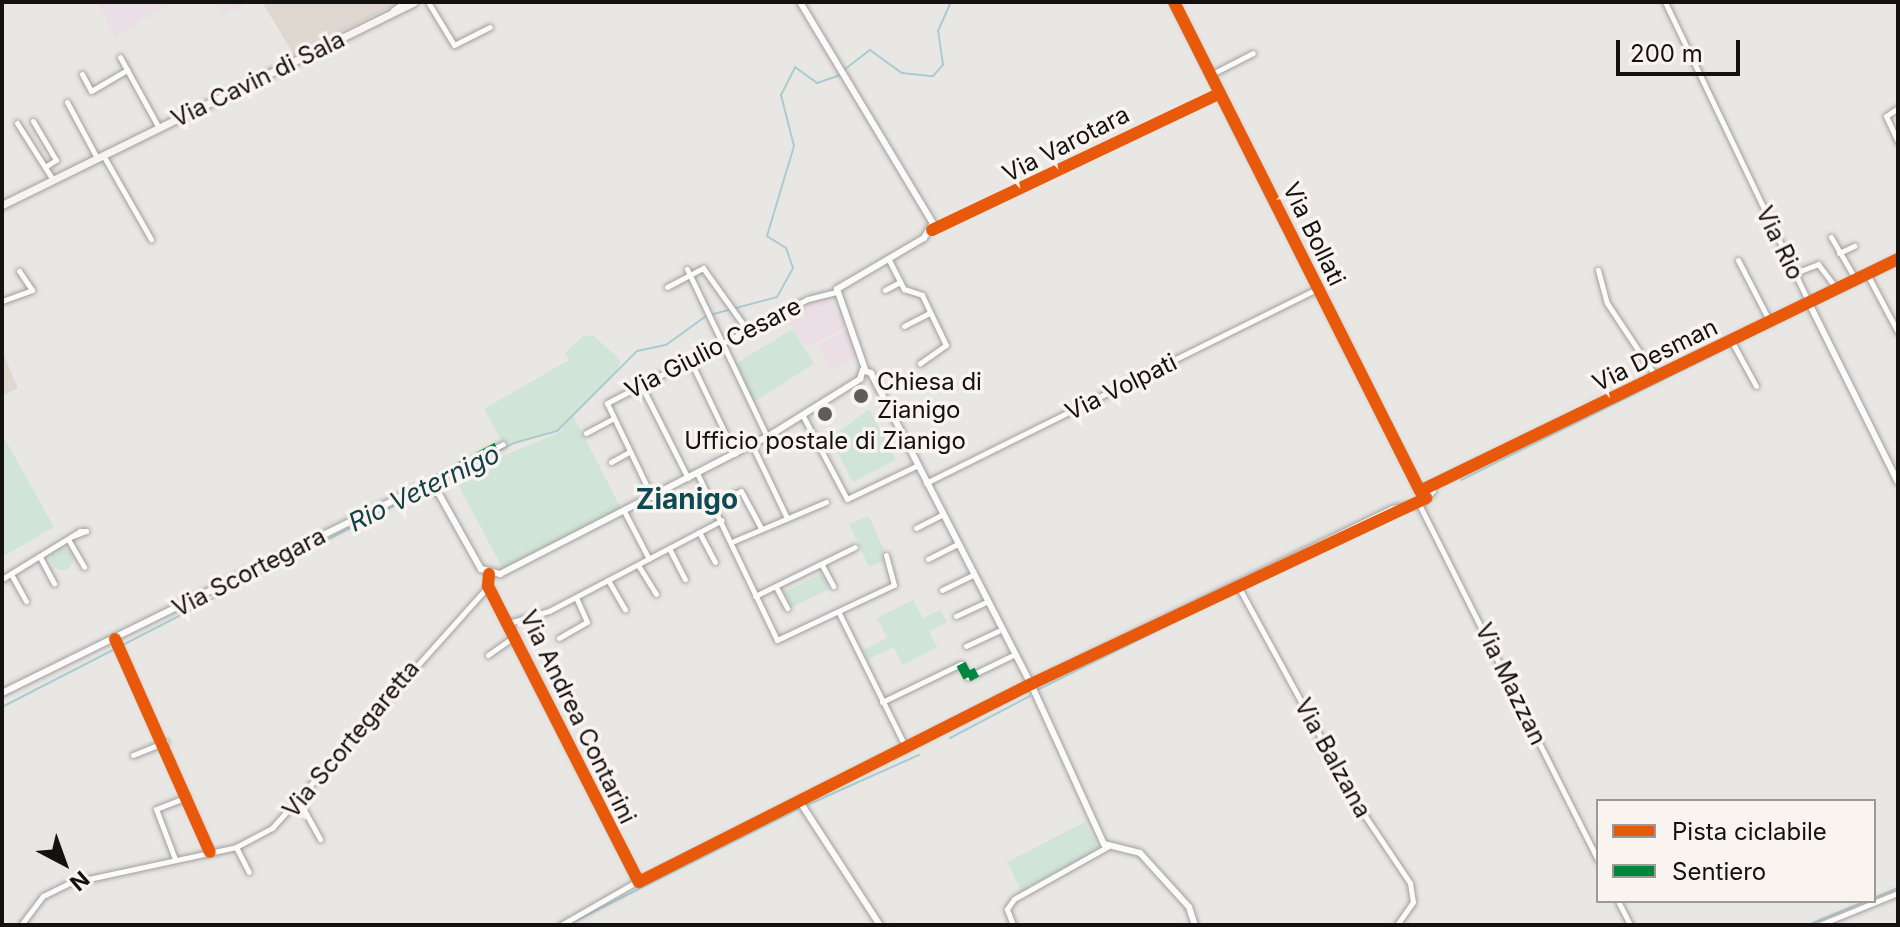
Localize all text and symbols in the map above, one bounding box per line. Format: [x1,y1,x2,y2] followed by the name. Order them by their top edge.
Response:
[1620,24,1744,74] scale bar
[167,25,349,133] street label: Via Cavin di Sala
[1630,39,1703,68] text: 200 m
[998,100,1134,188] street label: Via Varotara
[1277,178,1351,290] street label: Via Bollati
[1750,202,1810,284] street label: Via Rio
[620,291,806,405] street label: Via Giulio Cesare
[1588,312,1722,398] street label: Via Desman
[1061,348,1181,426] street label: Via Volpati
[877,368,982,424] place label: Chiesa di Zianigo
[852,387,870,405] marker: Chiesa di Zianigo
[816,405,834,423] marker: Ufficio postale di Zianigo
[684,427,966,455] place label: Ufficio postale di Zianigo
[343,438,505,538] water label: Rio Veternigo
[636,482,738,516] district label: Zianigo
[168,521,330,623] street label: Via Scortegara
[514,606,642,828] street label: Via Andrea Contarini
[1469,618,1553,750] street label: Via Mazzan
[277,654,425,824] street label: Via Scortegaretta
[1288,693,1378,823] street label: Via Balzana
[1596,799,1876,903] legend
[1672,817,1827,846] text: Pista ciclabile
[24,823,104,903] north arrow
[1672,857,1766,886] text: Sentiero
[65,866,95,896] text: N

